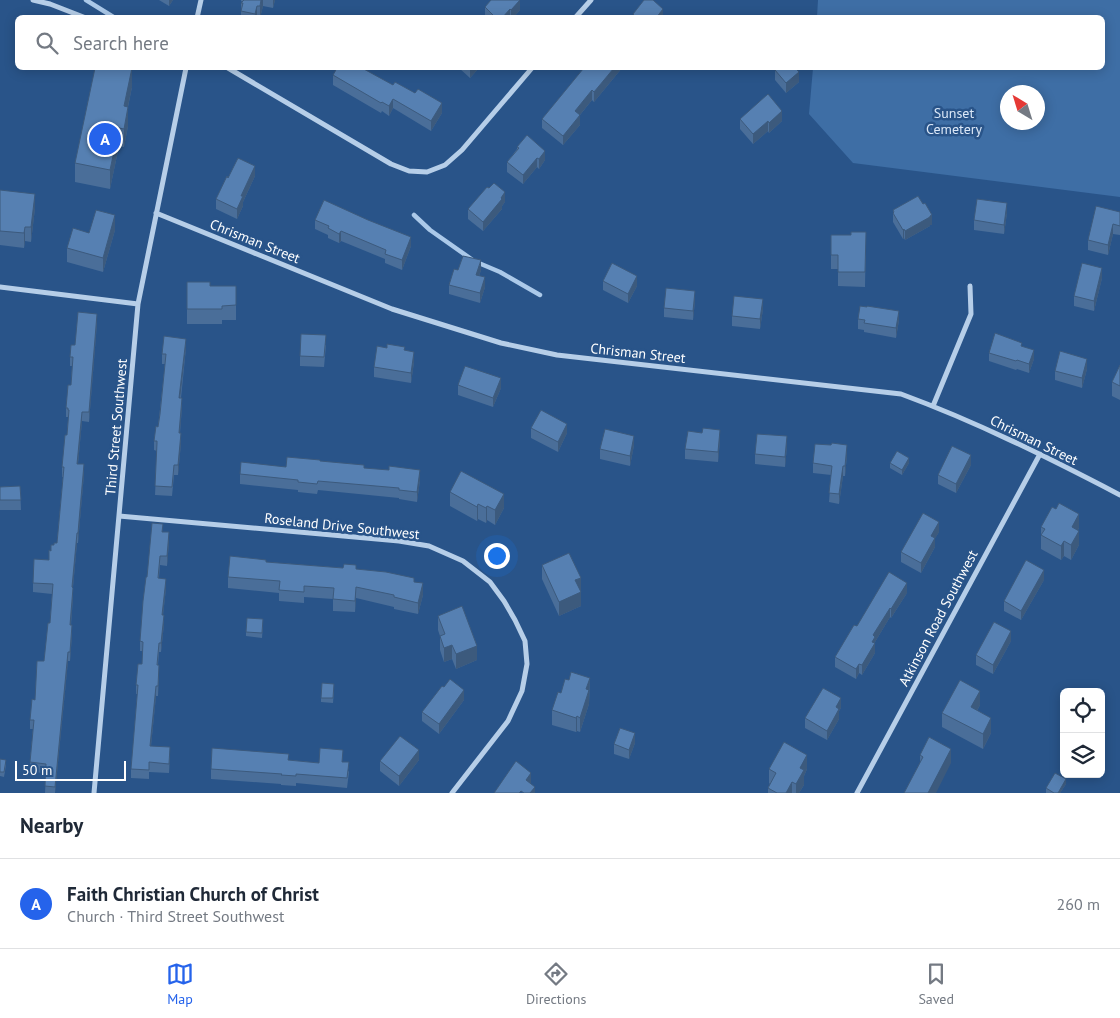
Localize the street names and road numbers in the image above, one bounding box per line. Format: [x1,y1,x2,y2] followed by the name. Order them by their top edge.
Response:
[207,215,303,267] street label: Chrisman Street
[590,339,687,367] street label: Chrisman Street
[101,357,131,496] street label: Third Street Southwest
[987,411,1081,469] street label: Chrisman Street
[263,509,421,543] street label: Roseland Drive Southwest
[894,547,982,689] street label: Atkinson Road Southwest

